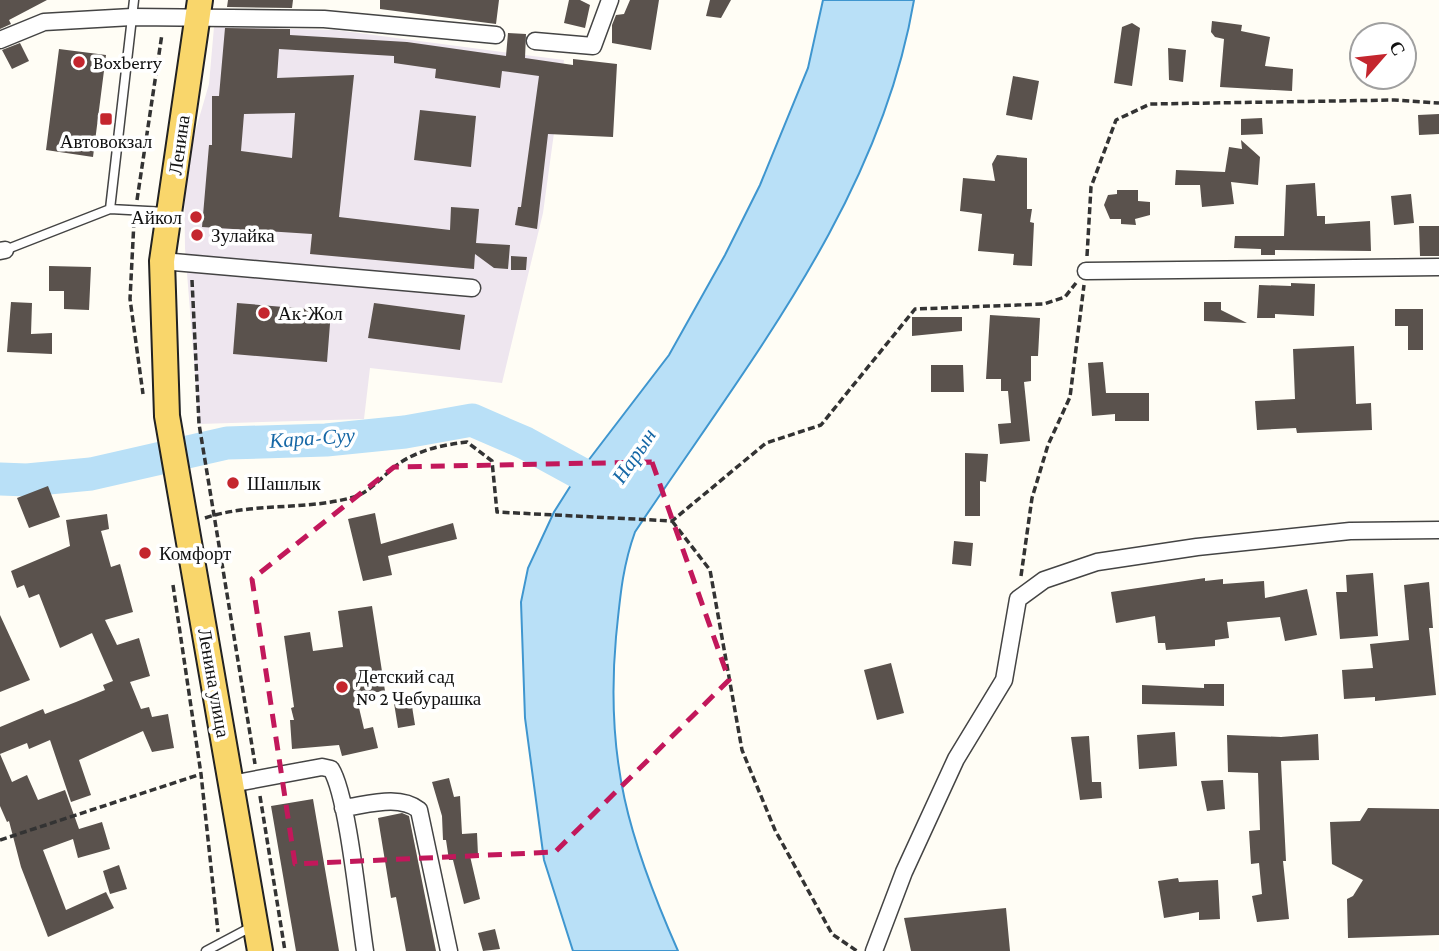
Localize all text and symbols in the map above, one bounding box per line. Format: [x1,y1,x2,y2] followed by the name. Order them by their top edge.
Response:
[1348,21,1418,91] north arrow
[1385,37,1410,59] text: С
[93,52,162,73] place label: Boxberry
[71,54,87,70] marker: Boxberry
[98,111,114,127] marker: Автовокзал
[164,113,194,176] street label: Ленина
[60,131,153,152] place label: Автовокзал
[131,207,183,228] place label: Айкол
[188,209,204,225] marker: Айкол
[211,225,275,246] place label: Зулайка
[189,227,205,243] marker: Зулайка
[278,303,343,324] place label: Ак-Жол
[256,305,272,321] marker: Ак-Жол
[267,423,356,453] water label: Кара-Суу
[606,424,661,489] water label: Нарын
[247,473,321,494] place label: Шашлык
[225,475,241,491] marker: Шашлык
[159,543,232,564] place label: Комфорт
[137,545,153,561] marker: Комфорт
[194,627,234,740] street label: Ленина улица
[356,666,482,709] place label: Детский сад № 2 Чебурашка
[334,679,350,695] marker: Детский сад № 2 Чебурашка

